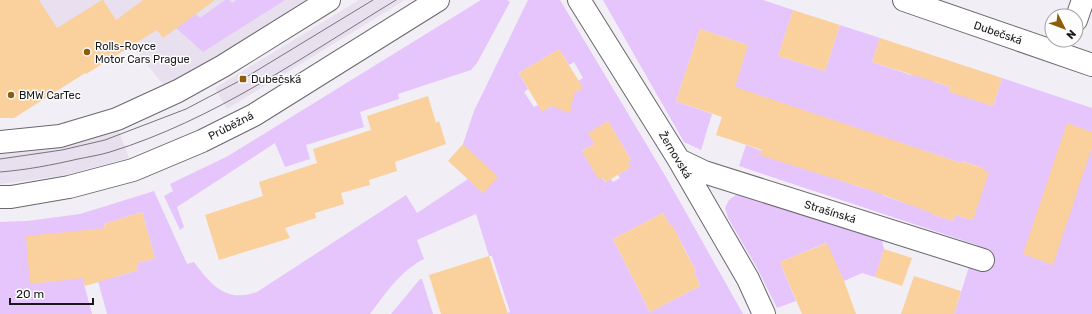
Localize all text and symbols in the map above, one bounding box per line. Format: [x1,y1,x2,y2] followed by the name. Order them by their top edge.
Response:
[1044,8,1084,48] north arrow
[972,19,1024,47] street label: Dubečská
[1064,27,1079,42] text: N
[95,40,190,66] place label: Rolls-Royce Motor Cars Prague
[82,47,92,57] marker: Rolls-Royce Motor Cars Prague
[251,73,301,86] place label: Dubečská
[238,74,248,84] marker: Dubečská
[19,89,81,102] place label: BMW CarTec
[6,90,16,100] marker: BMW CarTec
[206,109,256,143] street label: Průběžná
[656,129,694,181] street label: Žernovská
[803,198,857,226] street label: Strašínská
[10,280,93,306] scale bar
[16,287,44,301] text: 20 m

